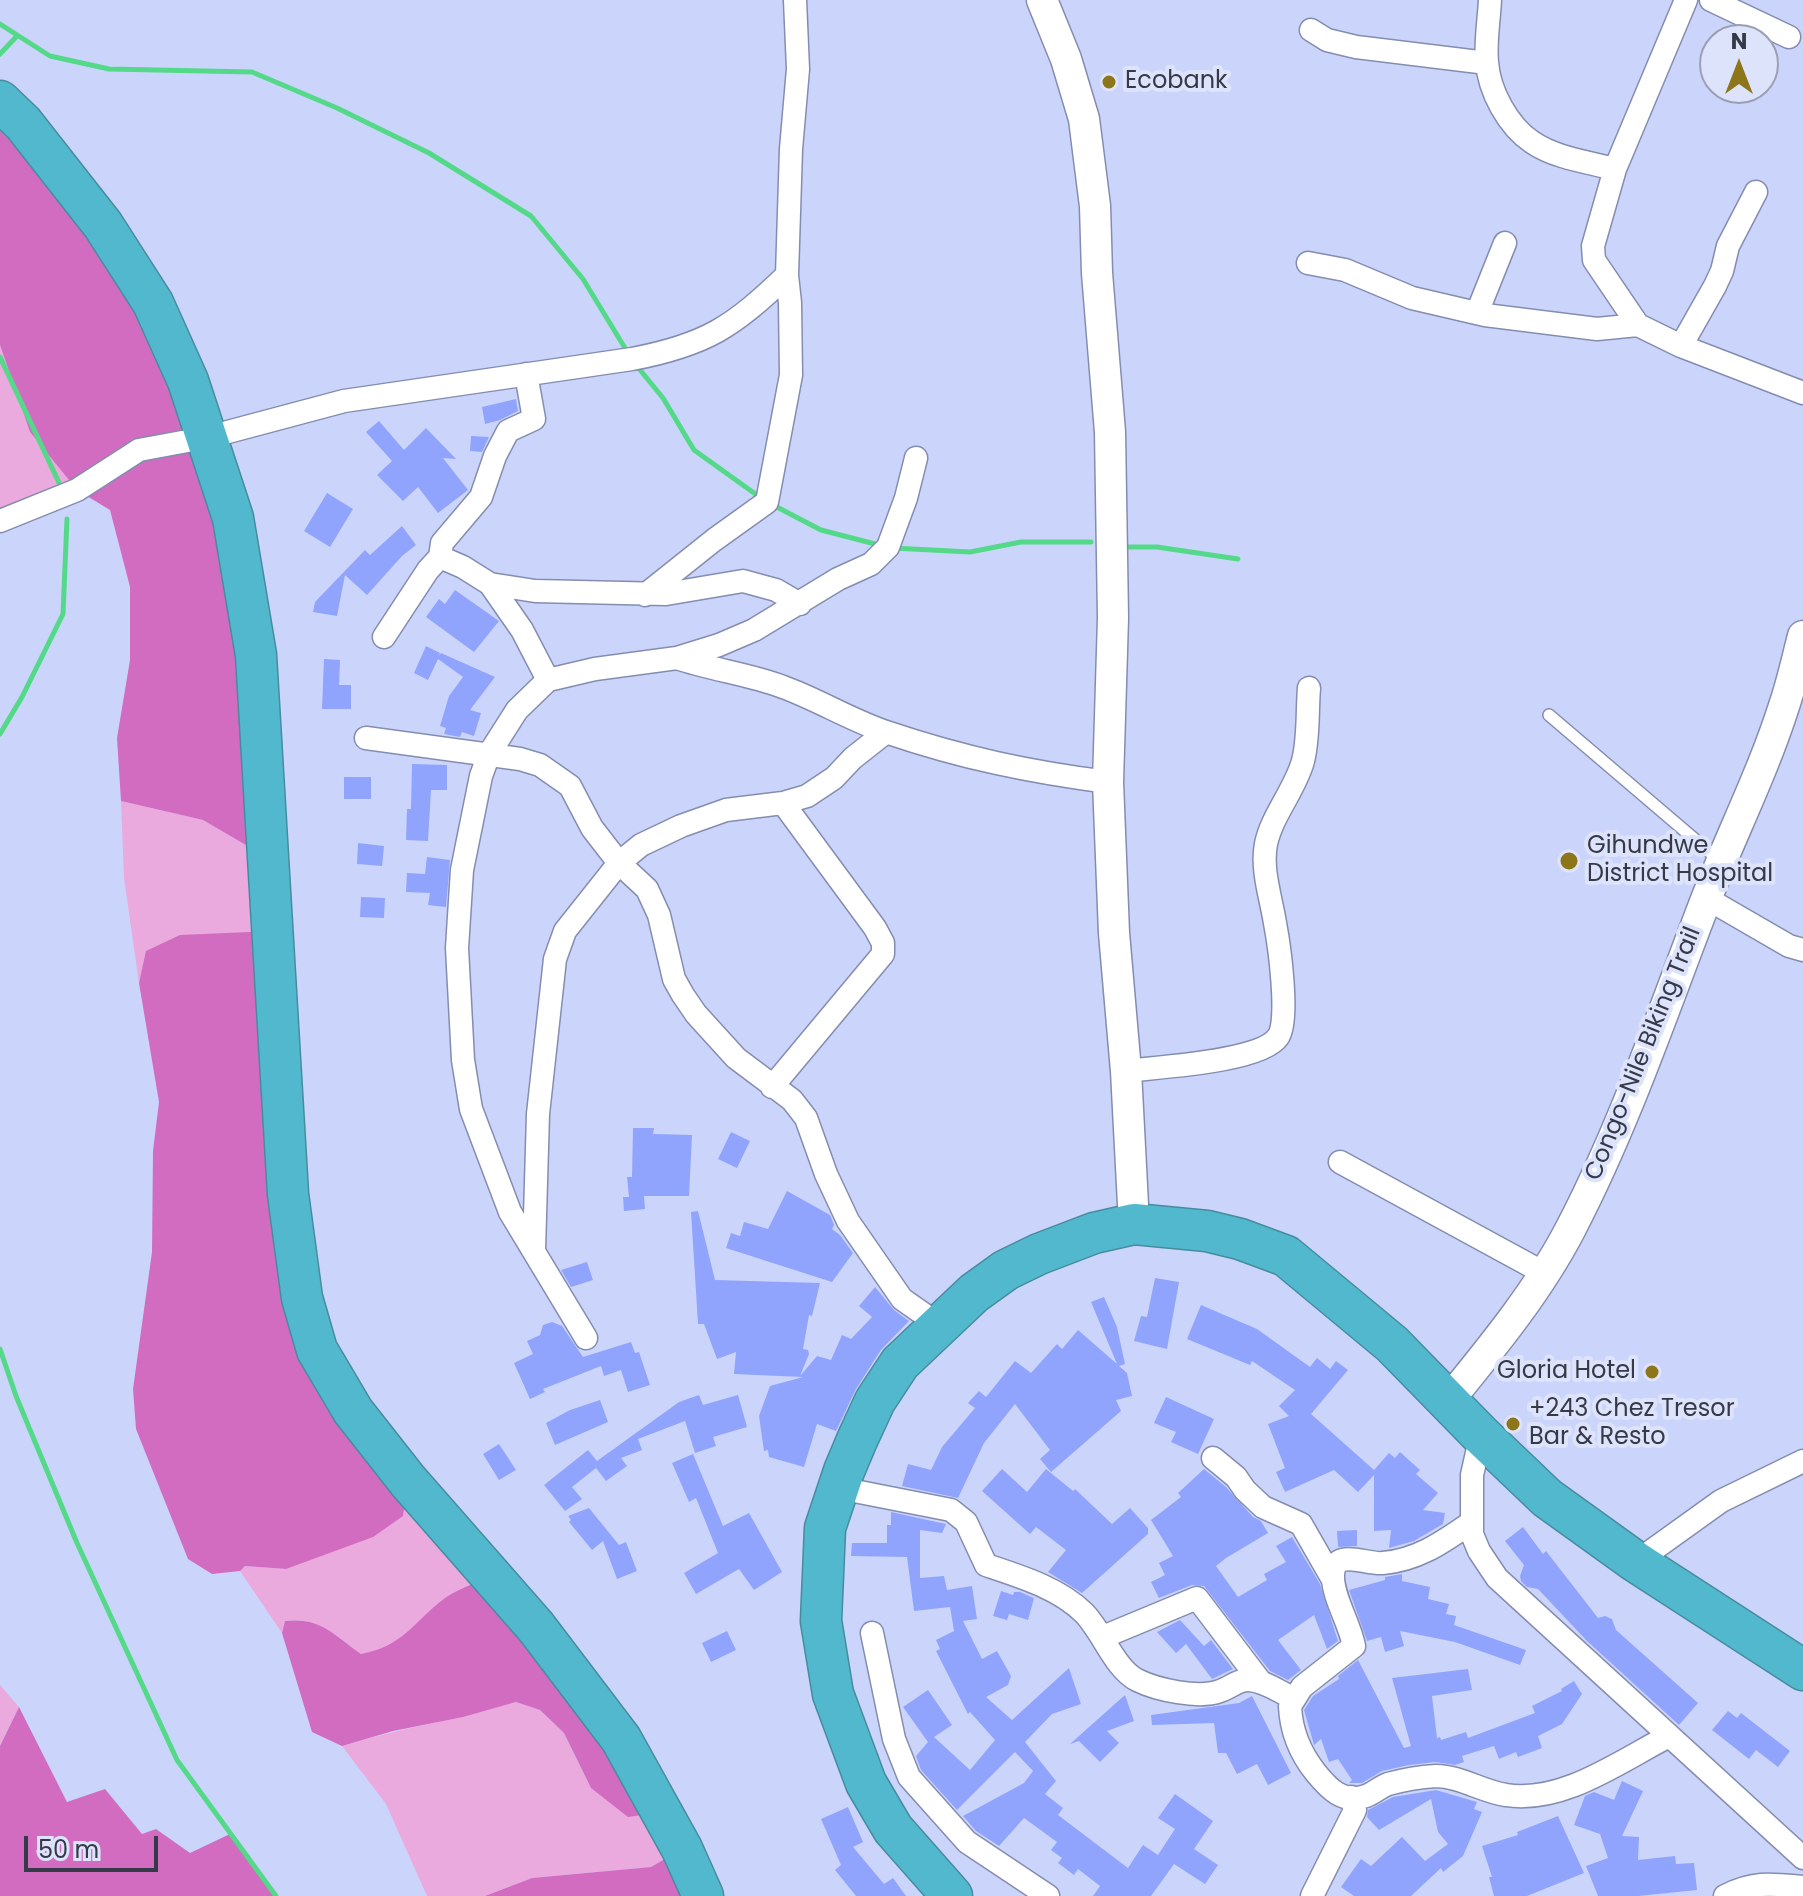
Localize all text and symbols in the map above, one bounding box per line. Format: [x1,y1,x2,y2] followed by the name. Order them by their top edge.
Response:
[1699,24,1779,104] north arrow
[1731,26,1747,57] text: N
[1125,68,1227,96] place label: Ecobank
[1100,73,1118,91] marker: Ecobank
[1587,833,1773,889] place label: Gihundwe District Hospital
[1558,850,1580,872] marker: Gihundwe District Hospital
[1580,923,1708,1185] street label: Congo-Nile Biking Trail
[1497,1358,1636,1386] place label: Gloria Hotel
[1643,1363,1661,1381] marker: Gloria Hotel
[1529,1396,1735,1452] place label: +243 Chez Tresor Bar & Resto
[1504,1415,1522,1433] marker: +243 Chez Tresor Bar & Resto
[28,1820,162,1870] scale bar
[38,1833,99,1866] text: 50 m

